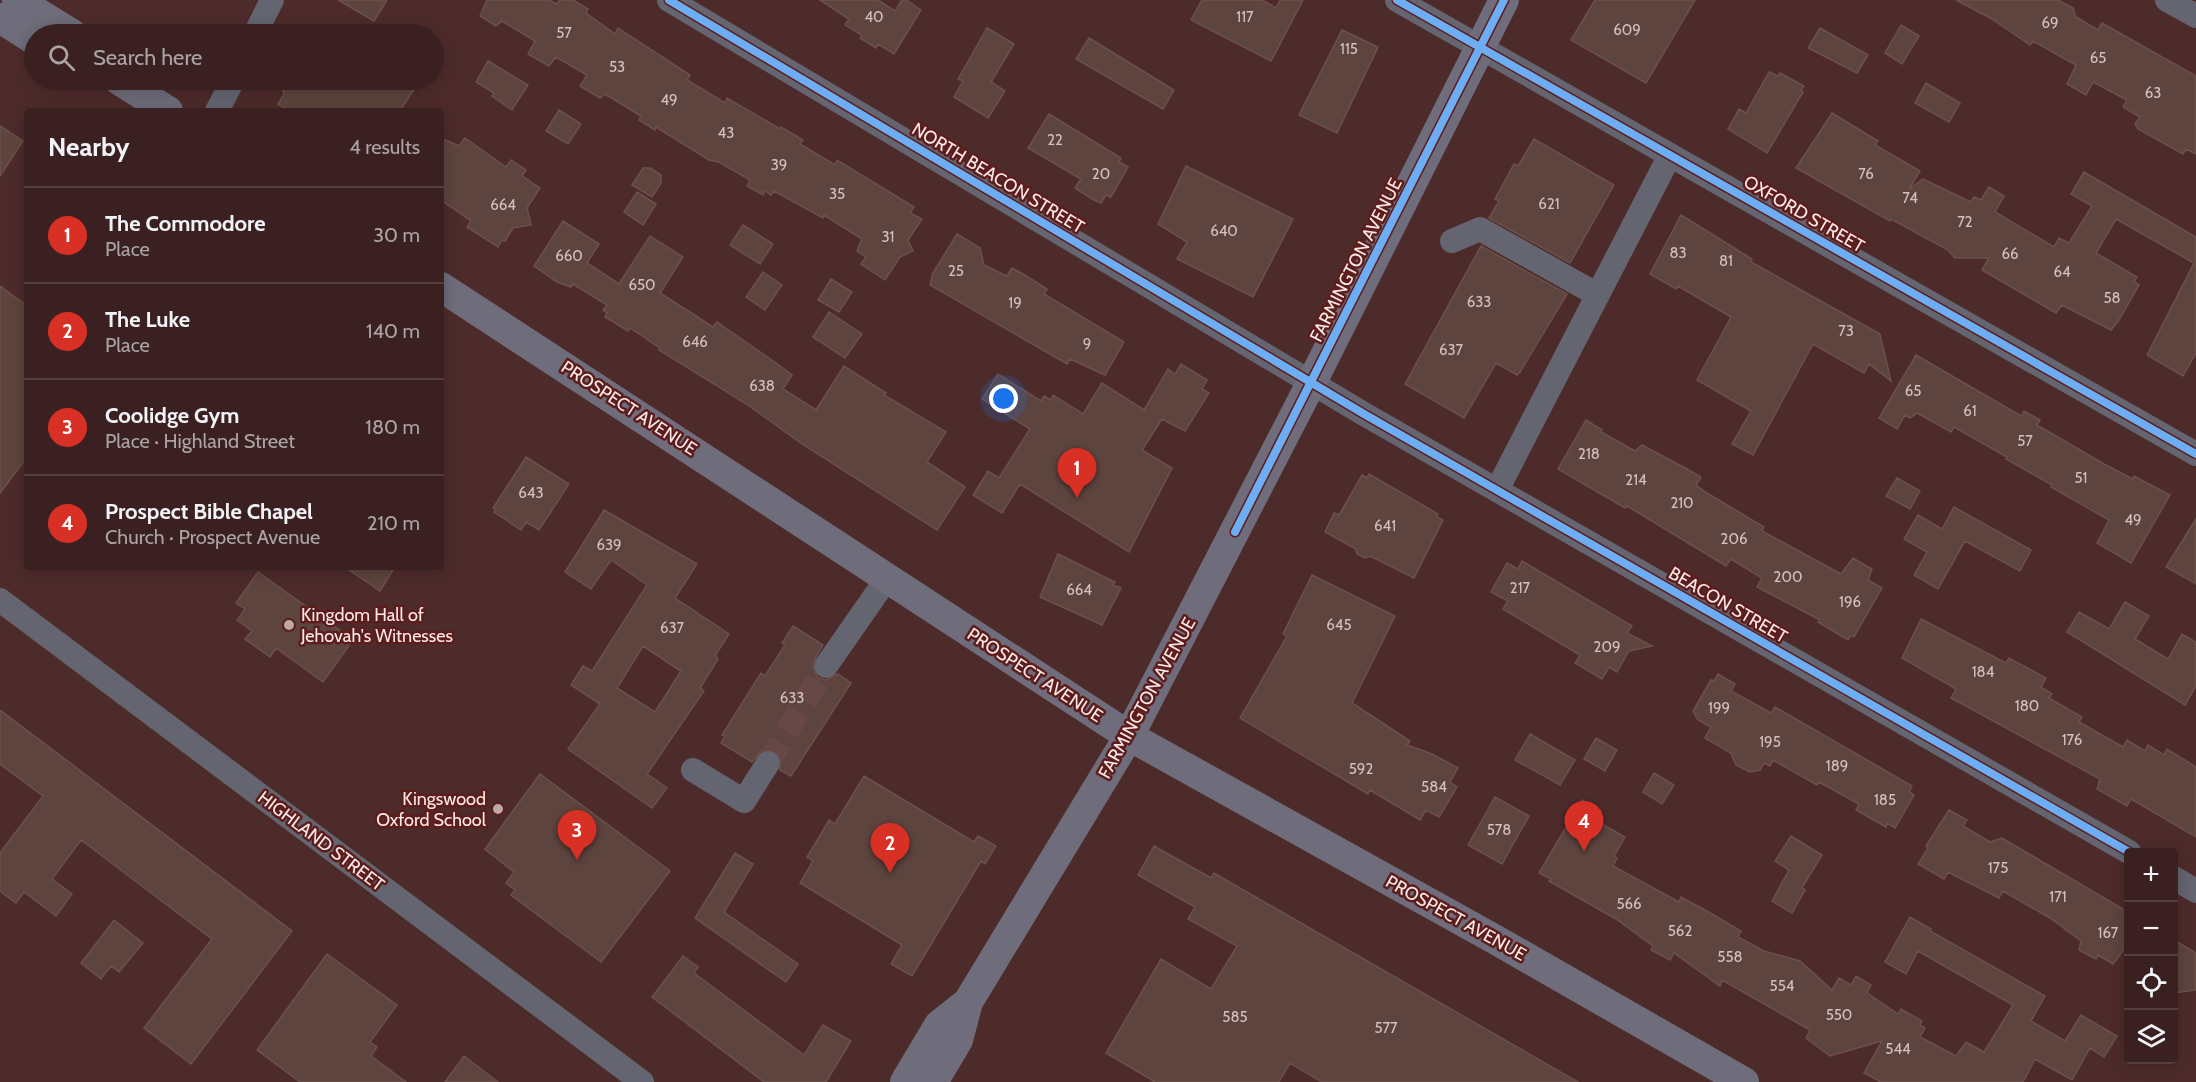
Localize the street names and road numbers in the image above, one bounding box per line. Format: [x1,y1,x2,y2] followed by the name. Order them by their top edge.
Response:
[908,118,1088,238] street label: NORTH BEACON STREET
[1740,171,1869,258] street label: OXFORD STREET
[1305,174,1407,346] street label: FARMINGTON AVENUE
[557,356,701,460] street label: PROSPECT AVENUE
[1665,562,1792,648] street label: BEACON STREET
[1094,614,1200,782] street label: FARMINGTON AVENUE
[963,623,1107,727] street label: PROSPECT AVENUE
[253,786,389,896] street label: HIGHLAND STREET
[1382,870,1530,966] street label: PROSPECT AVENUE

